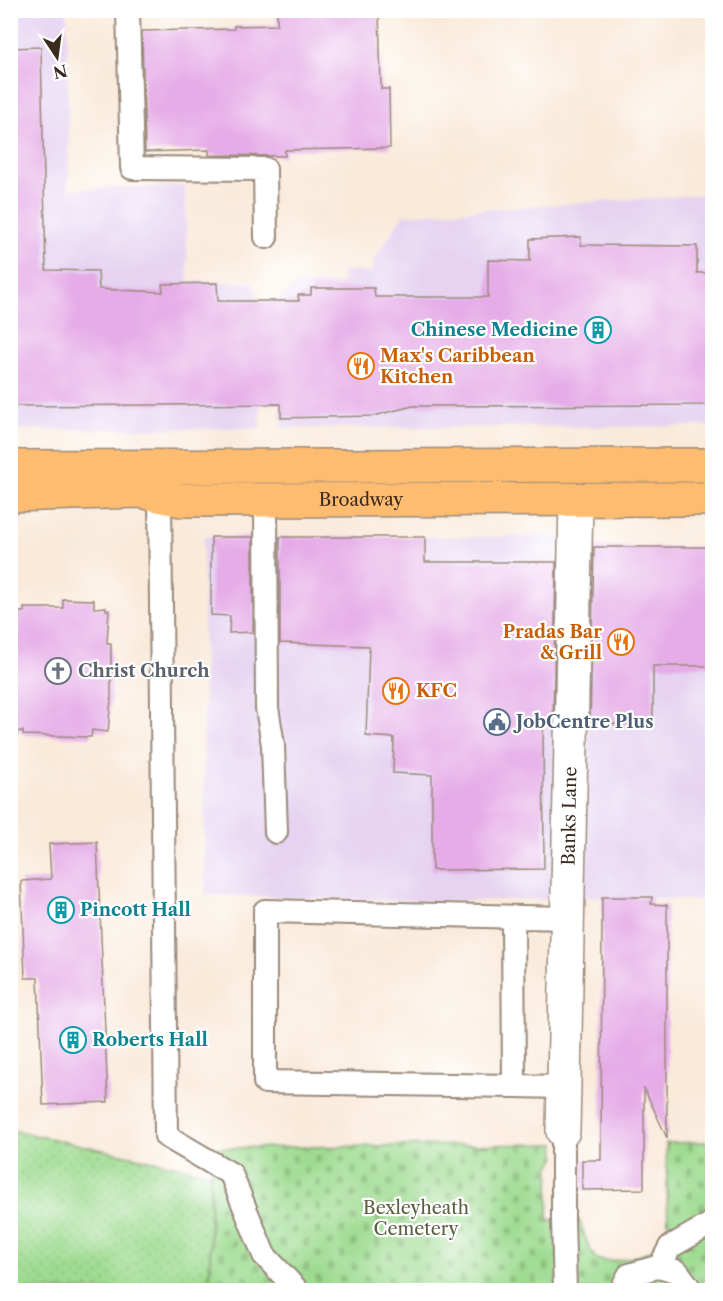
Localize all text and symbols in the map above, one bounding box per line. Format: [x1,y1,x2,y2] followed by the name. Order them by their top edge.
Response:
[27,27,87,87] north arrow
[51,60,69,83] text: N
[583,315,613,345] building icon: Chinese Medicine
[411,319,578,341] place label: Chinese Medicine
[380,345,535,388] place label: Max's Caribbean Kitchen
[346,351,376,381] restaurant icon: Max's Caribbean Kitchen
[319,489,404,511] street label: Broadway
[503,621,602,664] place label: Pradas Bar & Grill
[606,627,636,657] restaurant icon: Pradas Bar & Grill
[43,656,73,686] church icon: Christ Church
[78,660,210,682] place label: Christ Church
[381,676,411,706] restaurant icon: KFC
[416,680,457,702] place label: KFC
[482,707,512,737] public building icon: JobCentre Plus
[513,711,654,733] place label: JobCentre Plus
[557,766,582,866] street label: Banks Lane
[46,895,76,925] building icon: Pincott Hall
[80,899,191,921] place label: Pincott Hall
[58,1025,88,1055] building icon: Roberts Hall
[92,1029,208,1051] place label: Roberts Hall
[363,1197,469,1240] park label: Bexleyheath Cemetery

